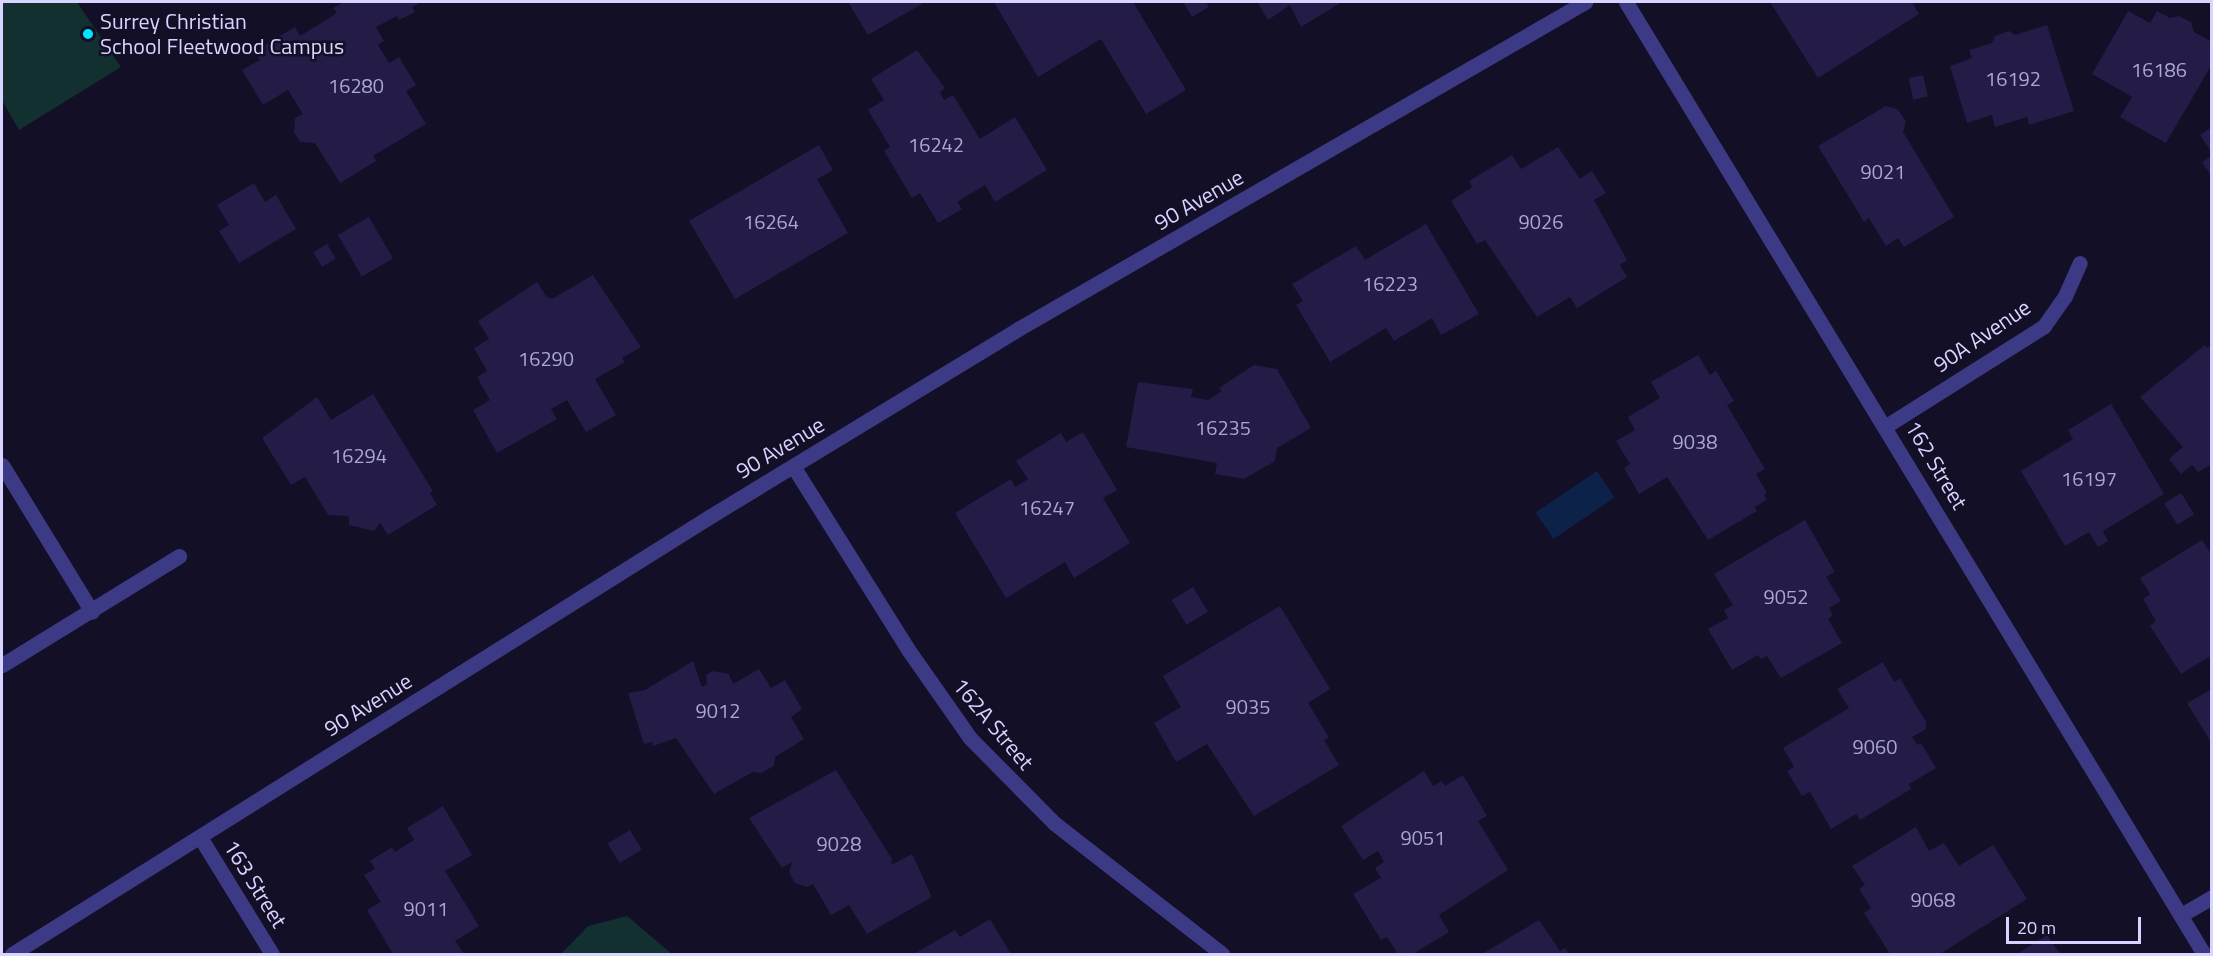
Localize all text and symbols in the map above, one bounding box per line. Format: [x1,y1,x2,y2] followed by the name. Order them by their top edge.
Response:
[100,8,344,60] place label: Surrey Christian School Fleetwood Campus
[81,27,95,41] marker: Surrey Christian School Fleetwood Campus
[2131,57,2187,81] house number: 16186
[1985,66,2041,90] house number: 16192
[328,73,384,97] house number: 16280
[908,132,964,156] house number: 16242
[1861,159,1905,183] house number: 9021
[1150,164,1248,236] street label: 90 Avenue
[743,209,799,233] house number: 16264
[1519,209,1563,233] house number: 9026
[1362,271,1418,295] house number: 16223
[1928,294,2036,378] street label: 90A Avenue
[518,346,574,370] house number: 16290
[731,411,829,485] street label: 90 Avenue
[1195,415,1251,439] house number: 16235
[1899,416,1973,514] street label: 162 Street
[1673,429,1717,453] house number: 9038
[331,443,387,467] house number: 16294
[2061,466,2117,490] house number: 16197
[1019,495,1075,519] house number: 16247
[1764,584,1808,608] house number: 9052
[319,668,417,742] street label: 90 Avenue
[947,673,1039,775] street label: 162A Street
[1226,694,1270,718] house number: 9035
[696,698,740,722] house number: 9012
[1853,734,1897,758] house number: 9060
[1401,825,1445,849] house number: 9051
[817,831,861,855] house number: 9028
[218,835,292,933] street label: 163 Street
[1911,887,1955,911] house number: 9068
[404,896,448,920] house number: 9011
[2009,905,2144,943] scale bar
[2017,914,2056,941] text: 20 m

